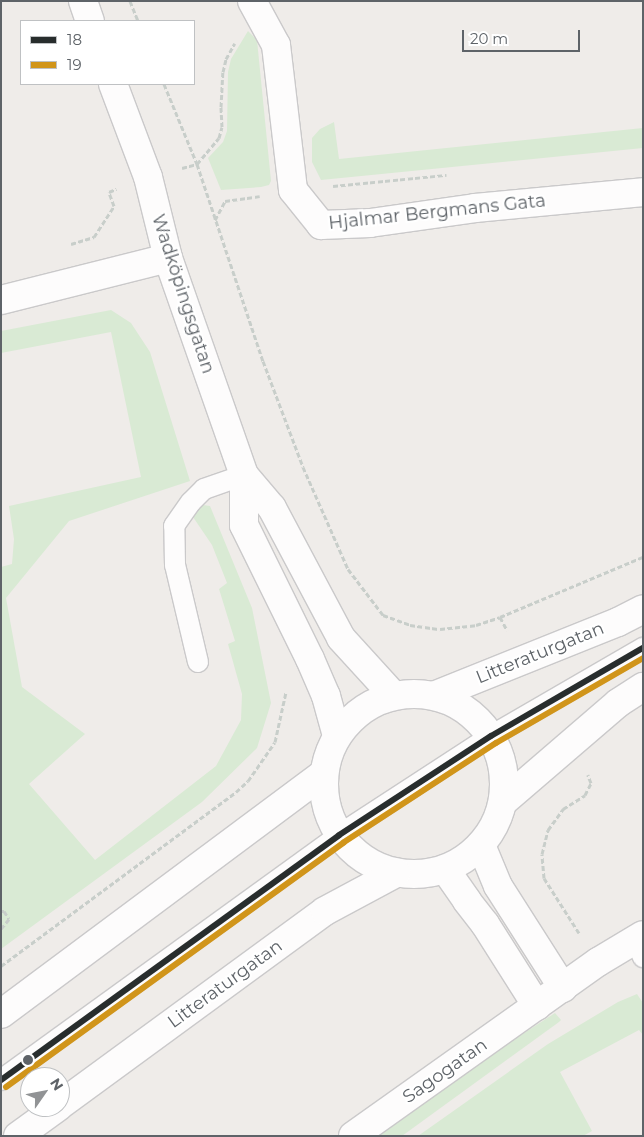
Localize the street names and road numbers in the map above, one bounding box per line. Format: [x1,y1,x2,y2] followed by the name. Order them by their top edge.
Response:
[327,190,547,234] street label: Hjalmar Bergmans Gata
[147,211,219,377] street label: Wadköpingsgatan
[473,617,607,689] street label: Litteraturgatan
[163,935,287,1033] street label: Litteraturgatan
[399,1034,491,1108] street label: Sagogatan

